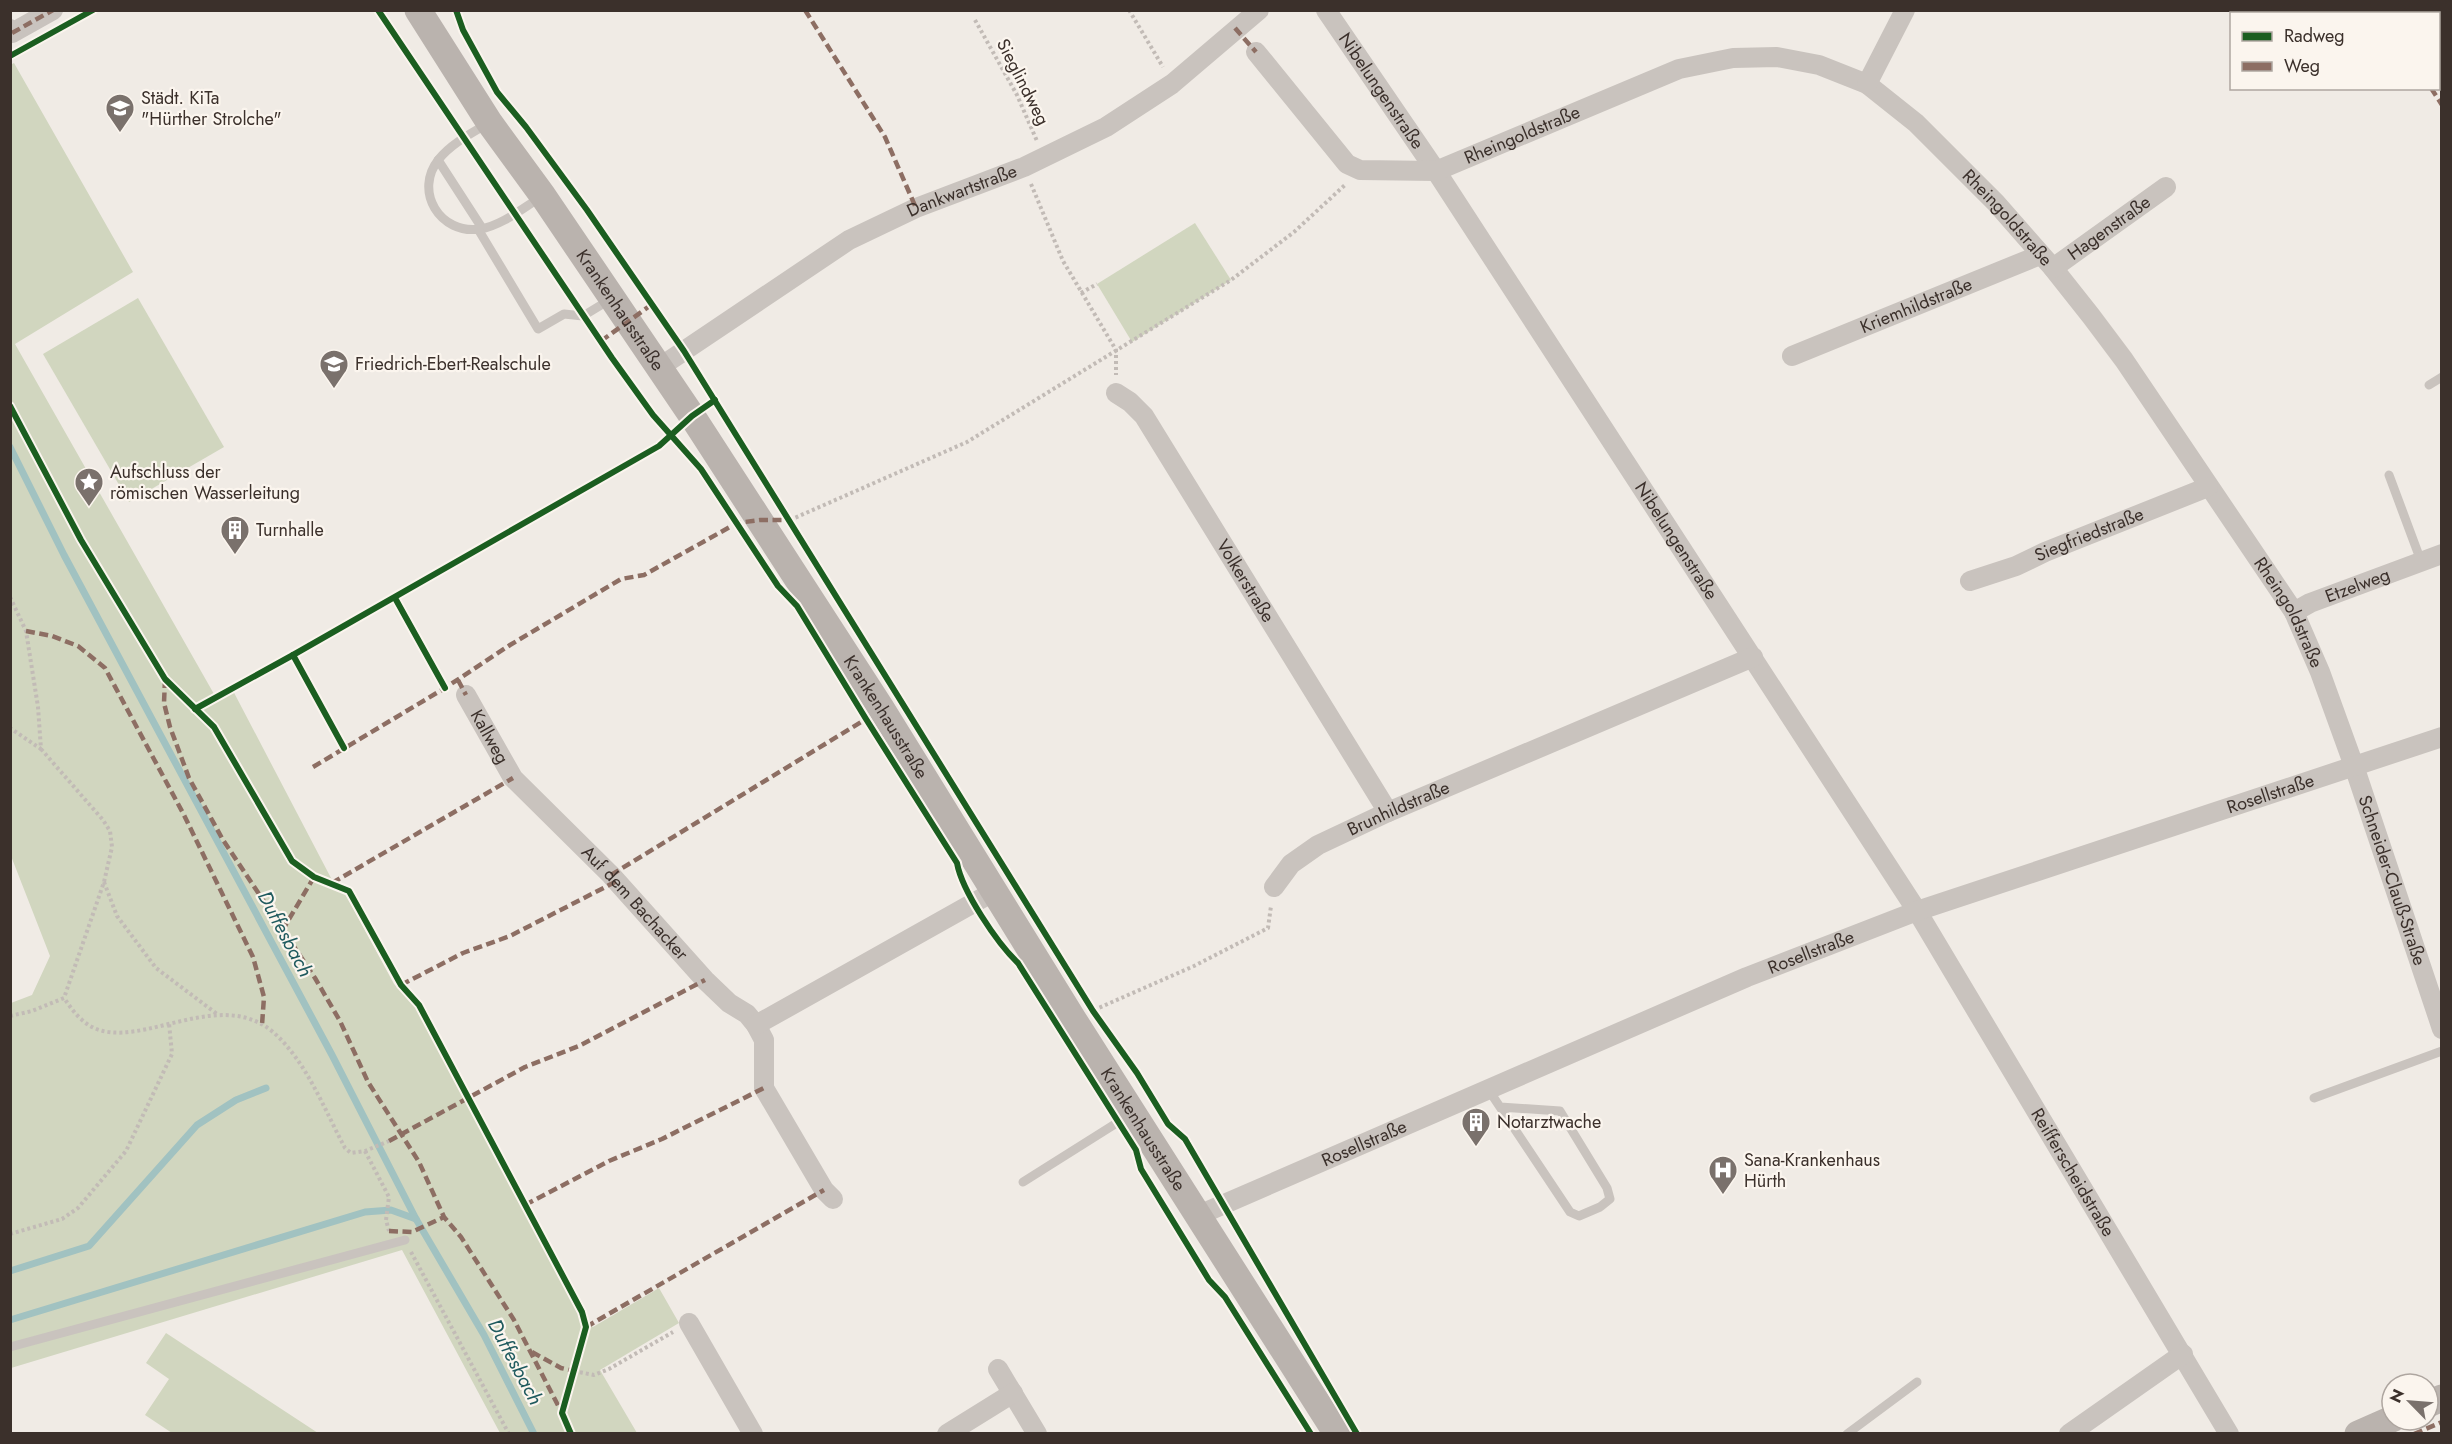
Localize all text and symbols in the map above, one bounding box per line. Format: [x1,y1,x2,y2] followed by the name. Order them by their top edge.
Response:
[2230,12,2440,90] legend
[2284,23,2345,49] text: Radweg
[1332,27,1430,154] street label: Nibelungenstraße
[990,34,1056,130] street label: Sieglindweg
[2284,53,2320,79] text: Weg
[141,85,282,132] place label: Städt. KiTa "Hürther Strolche"
[104,92,136,134] school or university icon: Städt. KiTa "Hürther Strolche"
[1460,99,1584,171] street label: Rheingoldstraße
[902,158,1021,224] street label: Dankwartstraße
[1956,163,2059,272] street label: Rheingoldstraße
[2062,189,2156,266] street label: Hagenstraße
[570,244,671,376] street label: Krankenhausstraße
[1856,271,1976,340] street label: Kriemhildstraße
[318,348,350,390] school or university icon: Friedrich-Ebert-Realschule
[355,351,551,377] place label: Friedrich-Ebert-Realschule
[110,459,300,506] place label: Aufschluss der römischen Wasserleitung
[73,466,105,508] place icon: Aufschluss der römischen Wasserleitung
[1628,477,1724,605] street label: Nibelungenstraße
[2030,501,2148,568] street label: Siegfriedstraße
[219,514,251,556] building icon: Turnhalle
[256,517,324,543] place label: Turnhalle
[1210,534,1281,627] street label: Volkerstraße
[2248,552,2330,672] street label: Rheingoldstraße
[2321,561,2394,609] street label: Etzelweg
[837,650,935,784] street label: Krankenhausstraße
[464,705,515,769] street label: Kallweg
[2223,767,2317,821] street label: Rosellstraße
[1343,774,1454,842] street label: Brunhildstraße
[2352,792,2433,969] street label: Schneider-Clauß-Straße
[575,840,695,967] street label: Auf dem Bachacker
[250,886,320,982] water label: Duffesbach
[1764,924,1858,981] street label: Rosellstraße
[1094,1063,1192,1196] street label: Krankenhausstraße
[2025,1103,2121,1241] street label: Reifferscheidstraße
[1460,1106,1492,1148] building icon: Notarztwache
[1497,1109,1601,1135] place label: Notarztwache
[1317,1113,1411,1173] street label: Rosellstraße
[1744,1147,1880,1194] place label: Sana-Krankenhaus Hürth
[1707,1154,1739,1196] hospital icon: Sana-Krankenhaus Hürth
[480,1314,550,1410] water label: Duffesbach
[2380,1372,2440,1432] north arrow
[2384,1385,2410,1406] text: N

